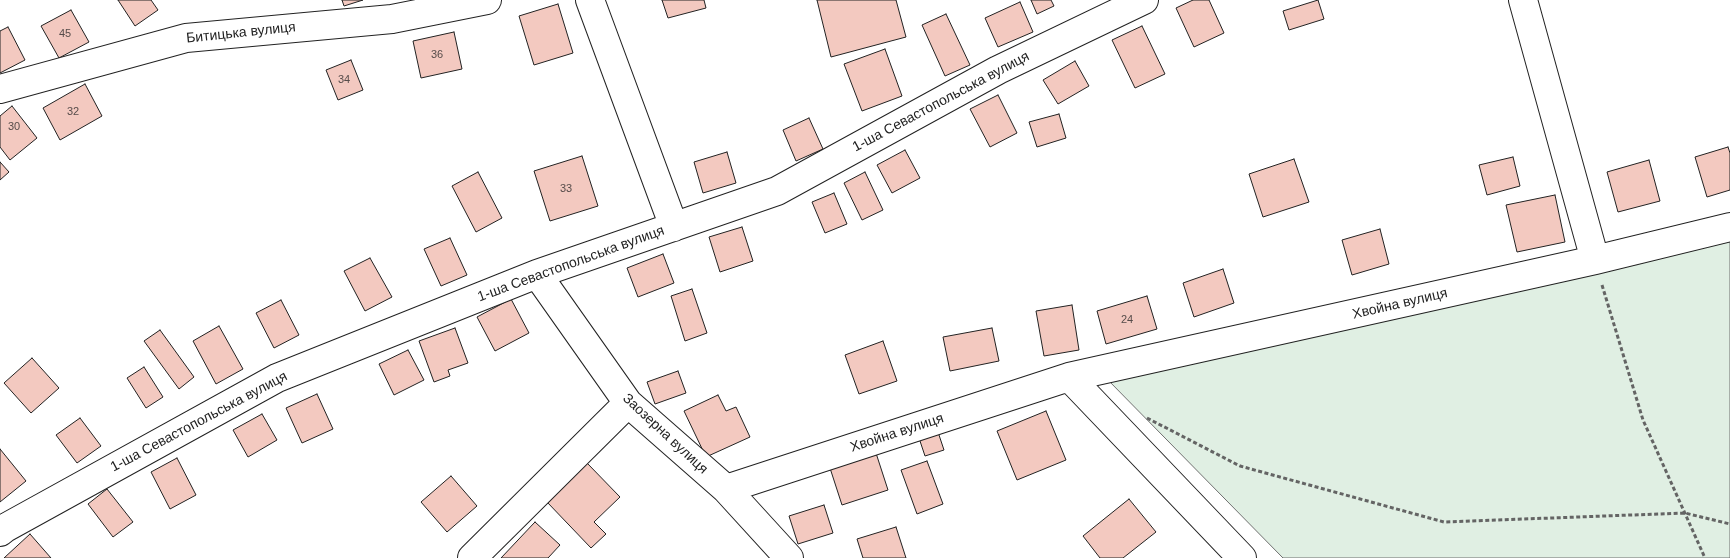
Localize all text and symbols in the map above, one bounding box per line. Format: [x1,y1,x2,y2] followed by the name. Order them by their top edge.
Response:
[185,19,297,47] street label: Битицька вулиця
[59,27,71,41] house number: 45
[431,48,443,62] house number: 36
[850,48,1032,156] street label: 1-ша Севастопольська вулиця
[338,73,350,87] house number: 34
[67,105,79,119] house number: 32
[8,120,20,134] house number: 30
[560,182,572,196] house number: 33
[475,222,667,306] street label: 1-ша Севастопольська вулиця
[1351,285,1449,323] street label: Хвойна вулиця
[1121,313,1133,327] house number: 24
[108,368,290,476] street label: 1-ша Севастопольська вулиця
[619,390,711,478] street label: Заозерна вулиця
[848,410,946,456] street label: Хвойна вулиця

